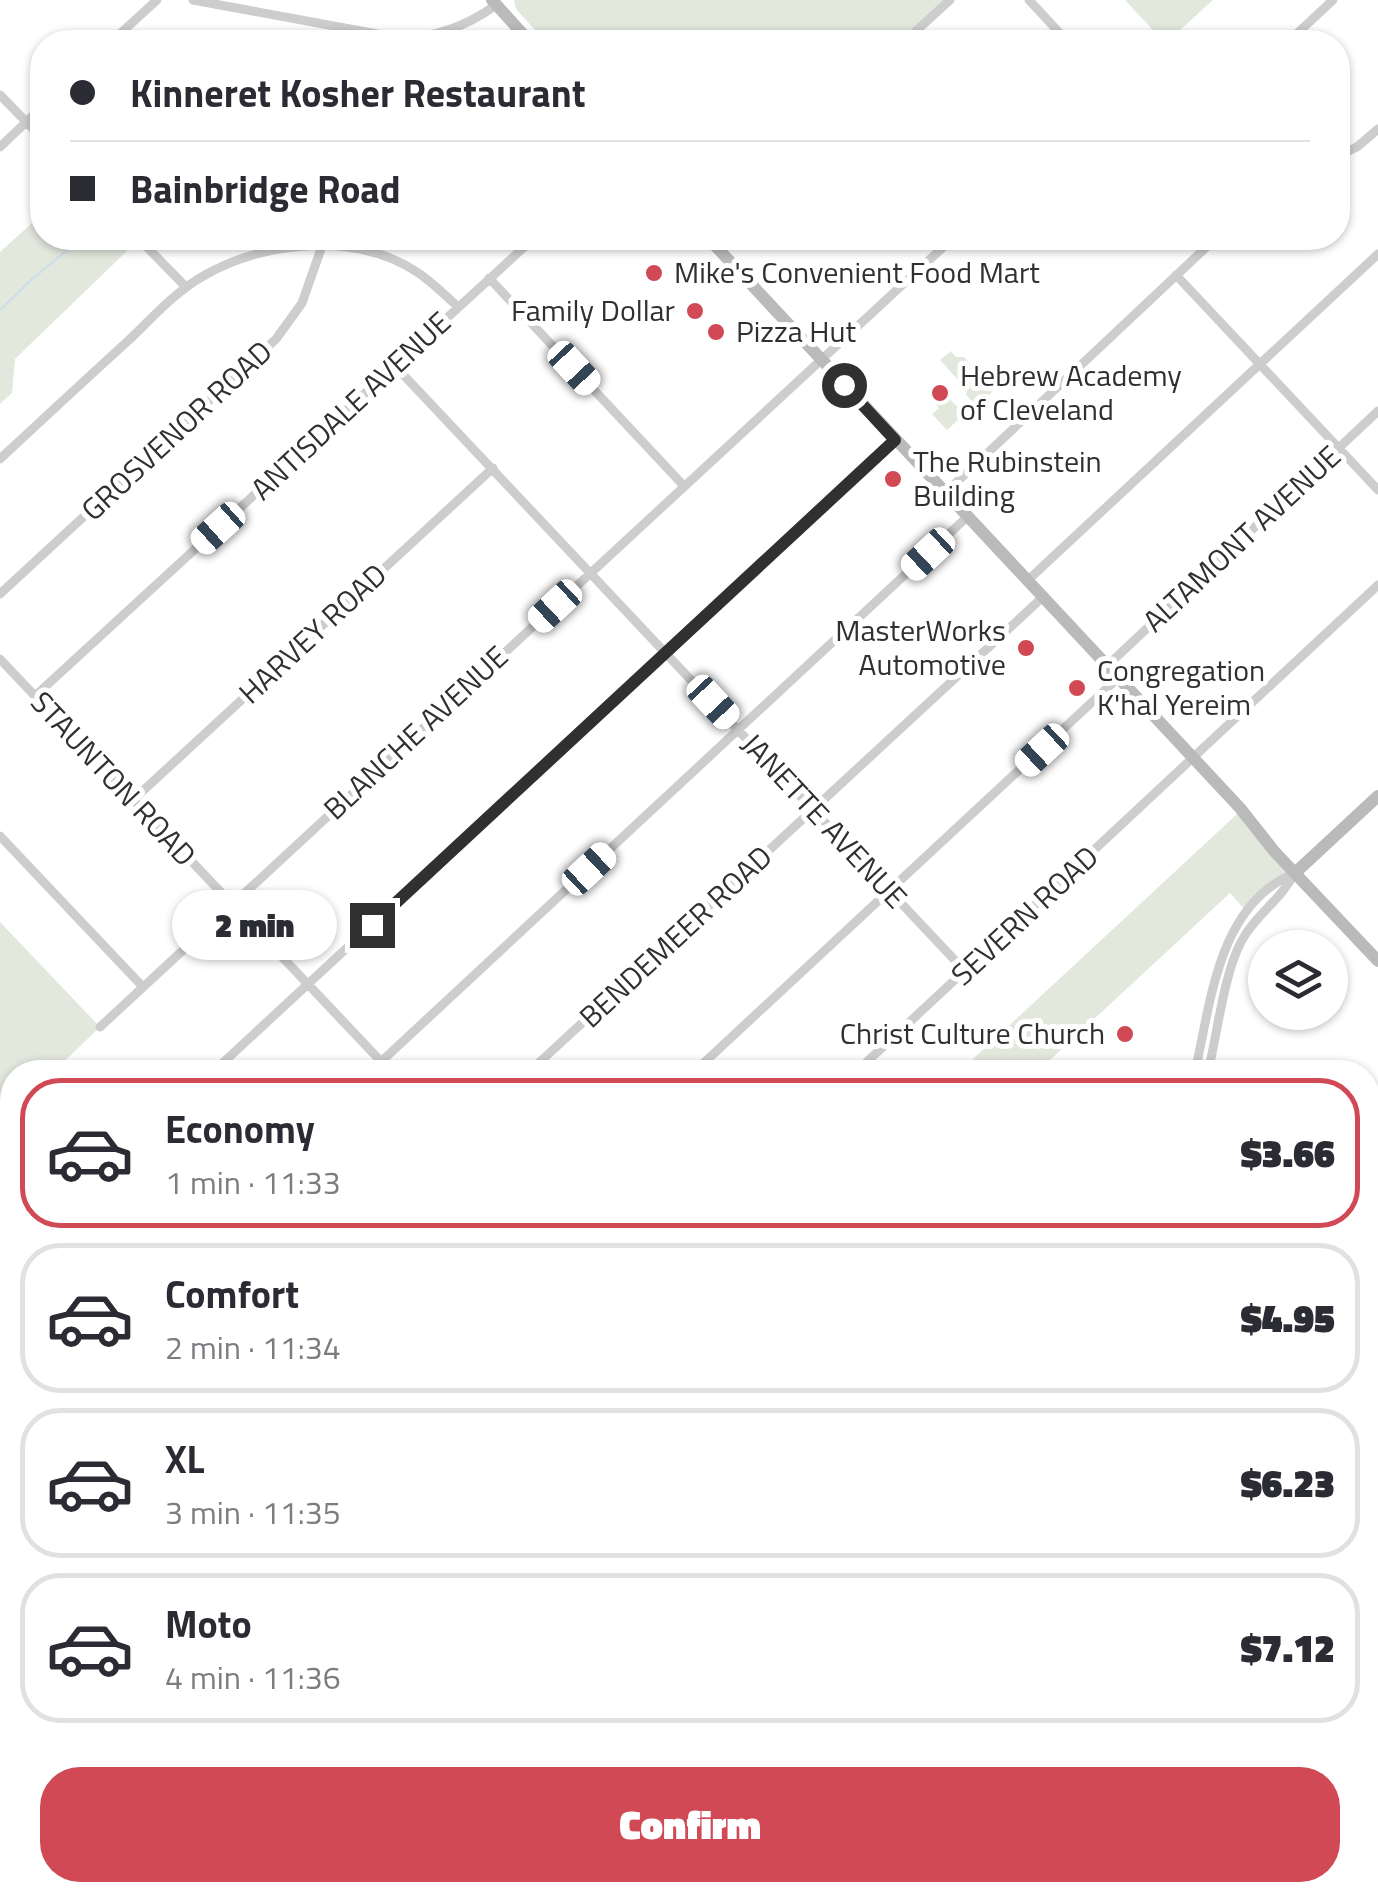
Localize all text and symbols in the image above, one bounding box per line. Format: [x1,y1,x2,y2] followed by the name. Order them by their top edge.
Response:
[130,64,586,122] text: Kinneret Kosher Restaurant
[130,160,401,218] text: Bainbridge Road
[674,249,1040,295] place label: Mike's Convenient Food Mart
[643,262,665,284] marker: Mike's Convenient Food Mart
[511,287,675,333] place label: Family Dollar
[240,300,461,510] street label: ANTISDALE AVENUE
[684,300,706,322] marker: Family Dollar
[736,308,856,354] place label: Pizza Hut
[705,321,727,343] marker: Pizza Hut
[70,329,282,531] street label: GROSVENOR ROAD
[543,336,605,400] car
[960,352,1182,432] place label: Hebrew Academy of Cleveland
[822,363,867,408] route start
[929,382,951,404] marker: Hebrew Academy of Cleveland
[1132,434,1351,643] street label: ALTAMONT AVENUE
[913,438,1102,518] place label: The Rubinstein Building
[882,468,904,490] marker: The Rubinstein Building
[186,497,250,559] car
[896,523,960,585] car
[228,552,397,714] street label: HARVEY ROAD
[523,575,587,637] car
[835,607,1006,687] place label: MasterWorks Automotive
[313,634,518,830] street label: BLANCHE AVENUE
[1015,637,1037,659] marker: MasterWorks Automotive
[1097,647,1265,727] place label: Congregation K'hal Yereim
[682,670,744,734] car
[1066,677,1088,699] marker: Congregation K'hal Yereim
[20,680,207,876] street label: STAUNTON ROAD
[1010,719,1074,781] car
[731,722,918,918] street label: JANETTE AVENUE
[568,834,782,1038] street label: BENDEMEER ROAD
[940,835,1109,996] street label: SEVERN ROAD
[557,838,621,900] car
[172,890,337,960] callout: 2 min
[215,901,294,949] text: 2 min
[350,903,395,948] route end
[1248,930,1348,1030] map controls
[1248,930,1348,1030] button: layers
[840,1010,1105,1056] place label: Christ Culture Church
[1114,1023,1136,1045] marker: Christ Culture Church
[165,1100,315,1158] text: Economy
[45,1108,135,1198] icon: car
[1241,1124,1335,1182] text: $3.66
[165,1158,341,1206] text: 1 min · 11:33
[165,1265,299,1323] text: Comfort
[45,1273,135,1363] icon: car
[1241,1289,1335,1347] text: $4.95
[165,1323,341,1371] text: 2 min · 11:34
[165,1430,205,1488] text: XL
[45,1438,135,1528] icon: car
[1241,1454,1335,1512] text: $6.23
[165,1488,341,1536] text: 3 min · 11:35
[165,1595,252,1653] text: Moto
[45,1603,135,1693] icon: car
[1241,1619,1335,1677] text: $7.12
[165,1653,341,1701] text: 4 min · 11:36
[40,1767,1340,1882] button: Confirm

